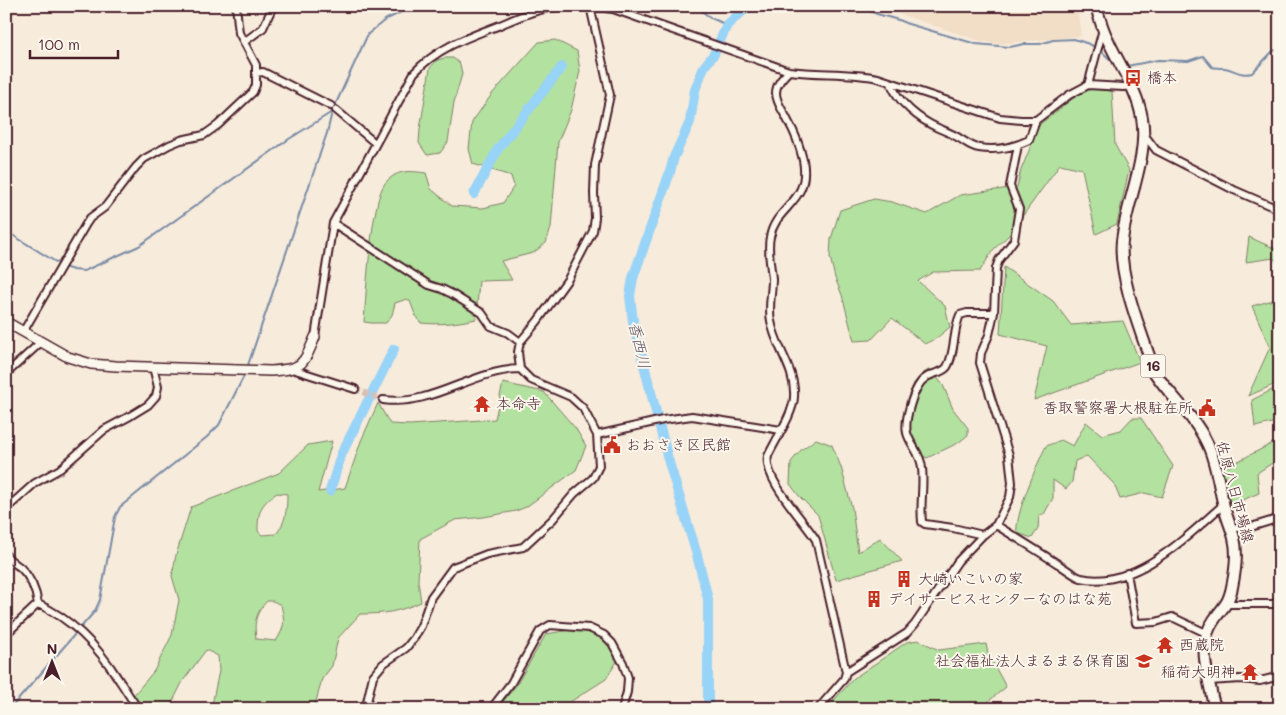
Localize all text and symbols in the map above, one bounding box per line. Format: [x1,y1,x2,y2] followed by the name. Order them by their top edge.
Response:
[30,28,118,60] scale bar
[38,34,80,54] text: 100 m
[1147,67,1177,87] place label: 橋本
[1123,68,1143,88] bus stop icon: 橋本
[625,319,656,371] water label: 香西川
[1140,354,1166,378] road number: 16
[496,393,541,413] place label: 本命寺
[472,394,492,414] temple icon: 本命寺
[1043,397,1193,417] place label: 香取警察署大根駐在所
[1197,398,1217,418] public building icon: 香取警察署大根駐在所
[626,434,731,454] place label: おおさき区民館
[602,435,622,455] public building icon: おおさき区民館
[1213,438,1259,545] street label: 佐原八日市場線
[918,568,1023,588] place label: 大崎いこいの家
[894,569,914,589] building icon: 大崎いこいの家
[888,588,1112,608] place label: デイサービスセンターなのはな苑
[864,589,884,609] building icon: デイサービスセンターなのはな苑
[1179,634,1224,654] place label: 西蔵院
[1155,635,1175,655] temple icon: 西蔵院
[28,638,78,688] north arrow
[47,639,57,658] text: N
[935,650,1130,670] place label: 社会福祉法人まるまる保育園
[1134,651,1154,671] school or university icon: 社会福祉法人まるまる保育園
[1161,661,1236,681] place label: 稲荷大明神
[1240,662,1260,682] temple icon: 稲荷大明神

